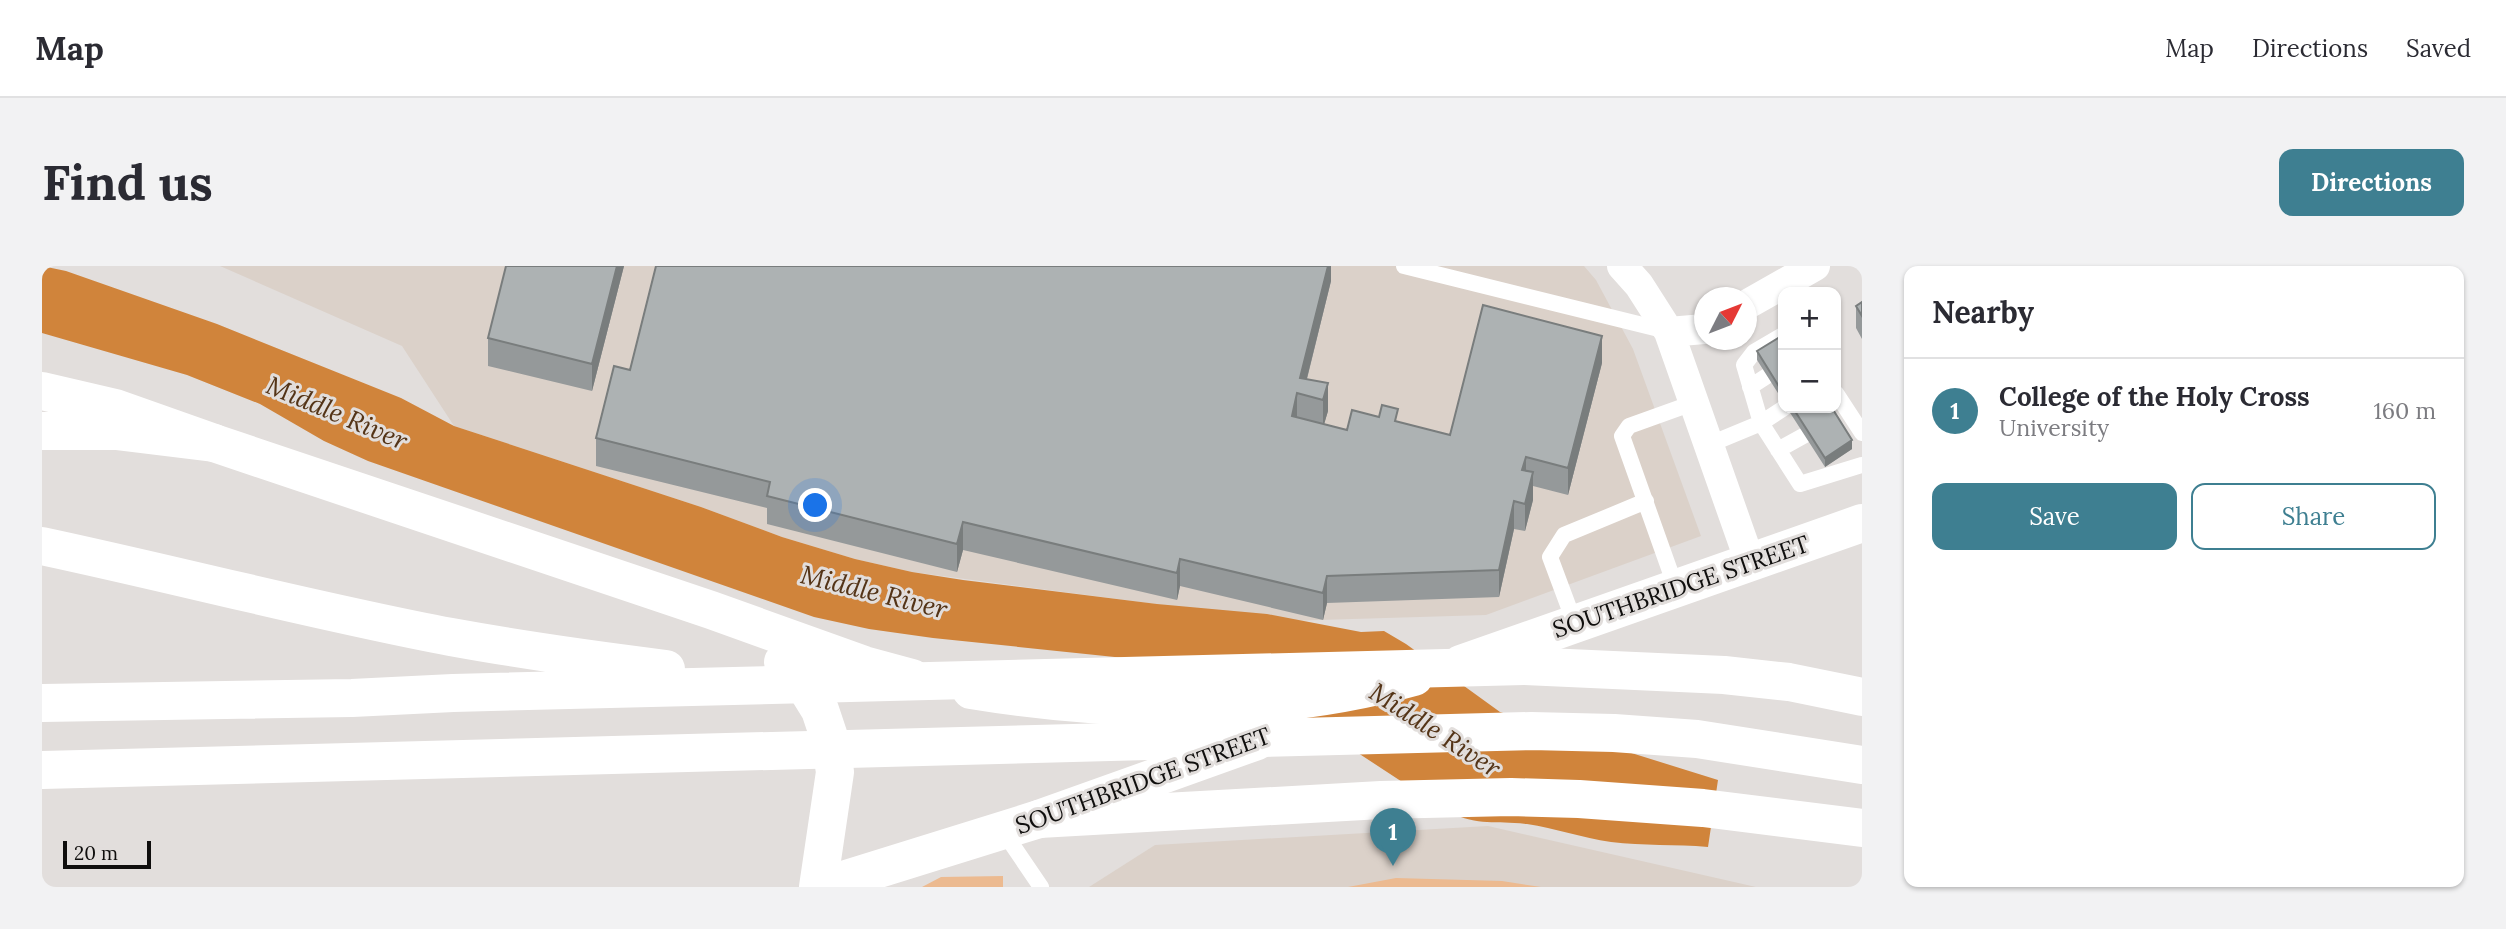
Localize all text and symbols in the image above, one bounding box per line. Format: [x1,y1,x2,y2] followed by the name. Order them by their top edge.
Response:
[35,27,104,69] text: Map
[2165,33,2214,64] text: Map
[2252,33,2368,64] text: Directions
[2406,33,2471,64] text: Saved
[2279,149,2464,216] button: Directions
[42,151,213,213] text: Find us
[1694,287,1757,350] north arrow
[1778,287,1841,413] map controls
[1778,287,1841,350] button: +
[1932,293,2034,331] text: Nearby
[1778,350,1841,413] button: −
[262,368,413,457] water label: Middle River
[1999,380,2310,413] text: College of the Holy Cross
[1950,396,1960,425] text: 1
[2373,396,2436,425] text: 160 m
[1999,413,2109,442] text: University
[1932,483,2177,550] button: Save
[2191,483,2436,550] button: Share
[798,488,832,522] your location
[1549,528,1813,645] street label: SOUTHBRIDGE STREET
[797,557,951,626] water label: Middle River
[1363,675,1507,784] water label: Middle River
[1011,720,1275,841] street label: SOUTHBRIDGE STREET
[1370,808,1416,866] pin: 1
[63,838,150,870] scale bar
[74,841,118,865] text: 20 m

